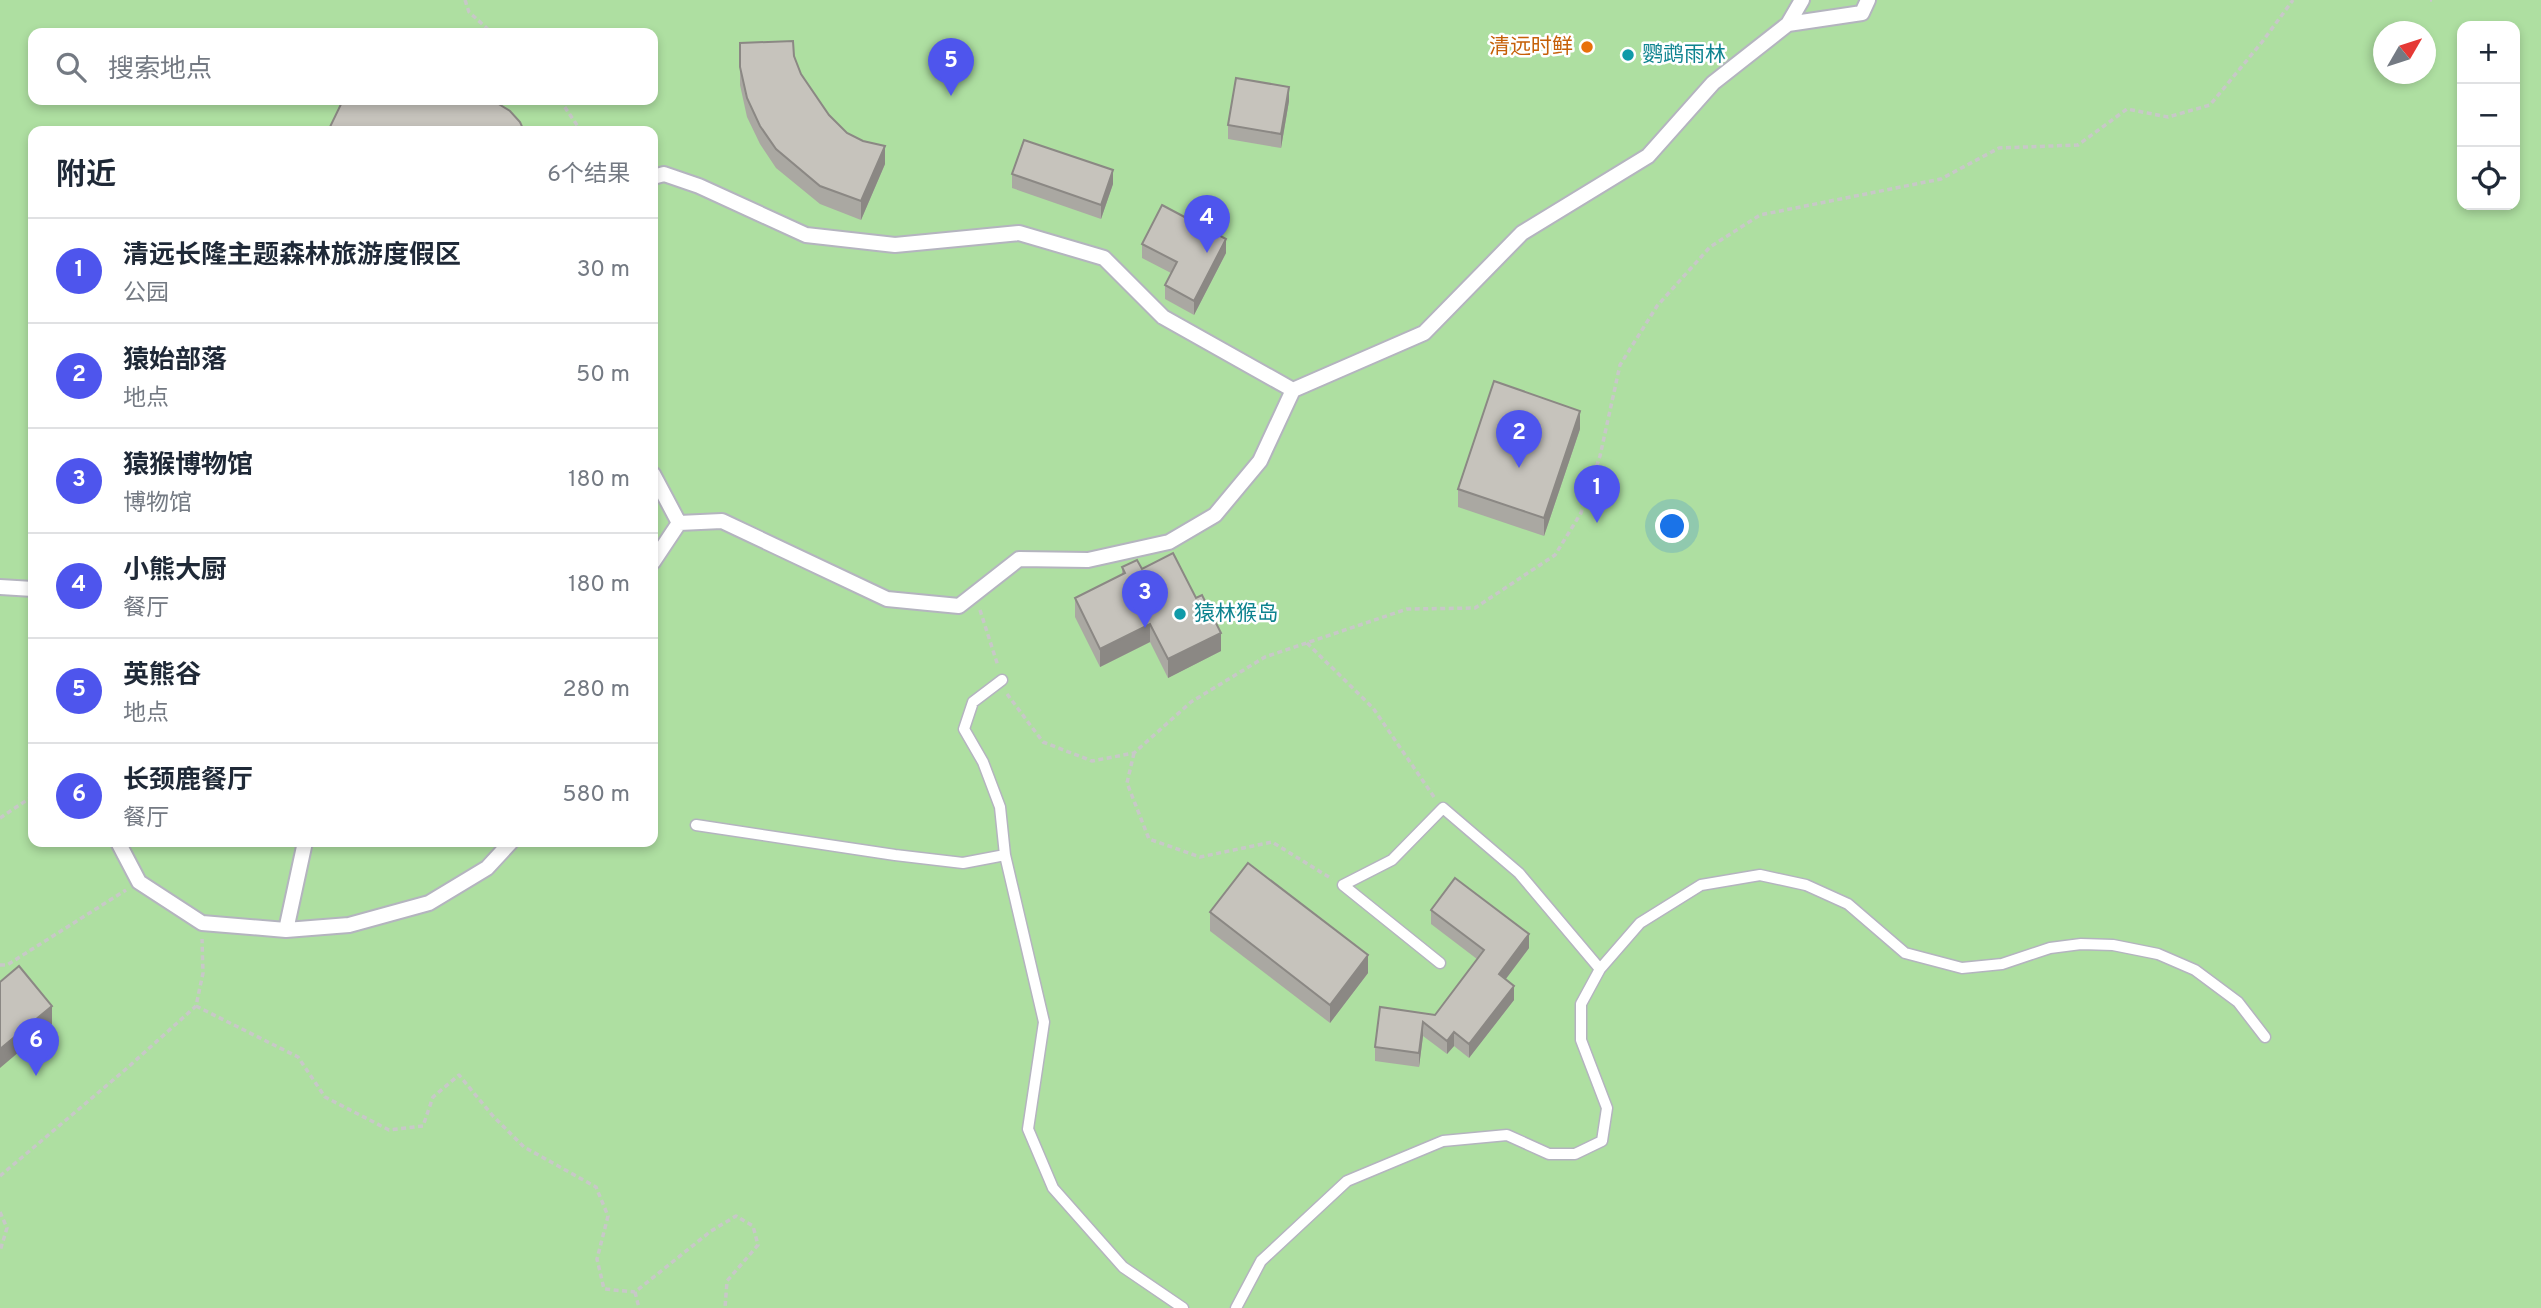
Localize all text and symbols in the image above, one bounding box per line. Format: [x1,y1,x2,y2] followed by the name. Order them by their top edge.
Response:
[2373,21,2436,84] north arrow
[2457,21,2520,210] map controls
[2457,21,2520,84] button: +
[28,28,658,105] search box
[1489,34,1573,61] place label: 清远时鲜
[928,38,974,96] pin: 5
[1579,39,1595,55] marker: 清远时鲜
[1642,42,1726,69] place label: 鹦鹉雨林
[1620,47,1636,63] marker: 鹦鹉雨林
[52,48,90,86] icon: search
[108,54,212,87] text: 搜索地点
[2457,84,2520,147] button: −
[2457,147,2520,210] button: locate
[56,158,116,195] text: 附近
[547,161,630,190] text: 6个结果
[1184,195,1230,253] pin: 4
[123,240,461,273] text: 清远长隆主题森林旅游度假区
[74,256,84,285] text: 1
[577,256,630,285] text: 30 m
[123,280,169,309] text: 公园
[123,345,227,378] text: 猿始部落
[72,361,86,390] text: 2
[576,361,630,390] text: 50 m
[123,385,169,414] text: 地点
[1496,410,1542,468] pin: 2
[123,450,253,483] text: 猿猴博物馆
[1574,465,1620,523] pin: 1
[72,466,86,495] text: 3
[568,466,630,495] text: 180 m
[123,490,192,519] text: 博物馆
[1655,509,1689,543] your location
[123,555,227,588] text: 小熊大厨
[1122,570,1168,628] pin: 3
[72,571,86,600] text: 4
[568,571,630,600] text: 180 m
[123,595,169,624] text: 餐厅
[1194,601,1278,628] place label: 猿林猴岛
[1172,606,1188,622] marker: 猿林猴岛
[123,660,201,693] text: 英熊谷
[72,676,86,705] text: 5
[562,676,630,705] text: 280 m
[123,700,169,729] text: 地点
[123,765,253,798] text: 长颈鹿餐厅
[72,781,86,810] text: 6
[562,781,630,810] text: 580 m
[123,805,169,834] text: 餐厅
[13,1018,59,1076] pin: 6

